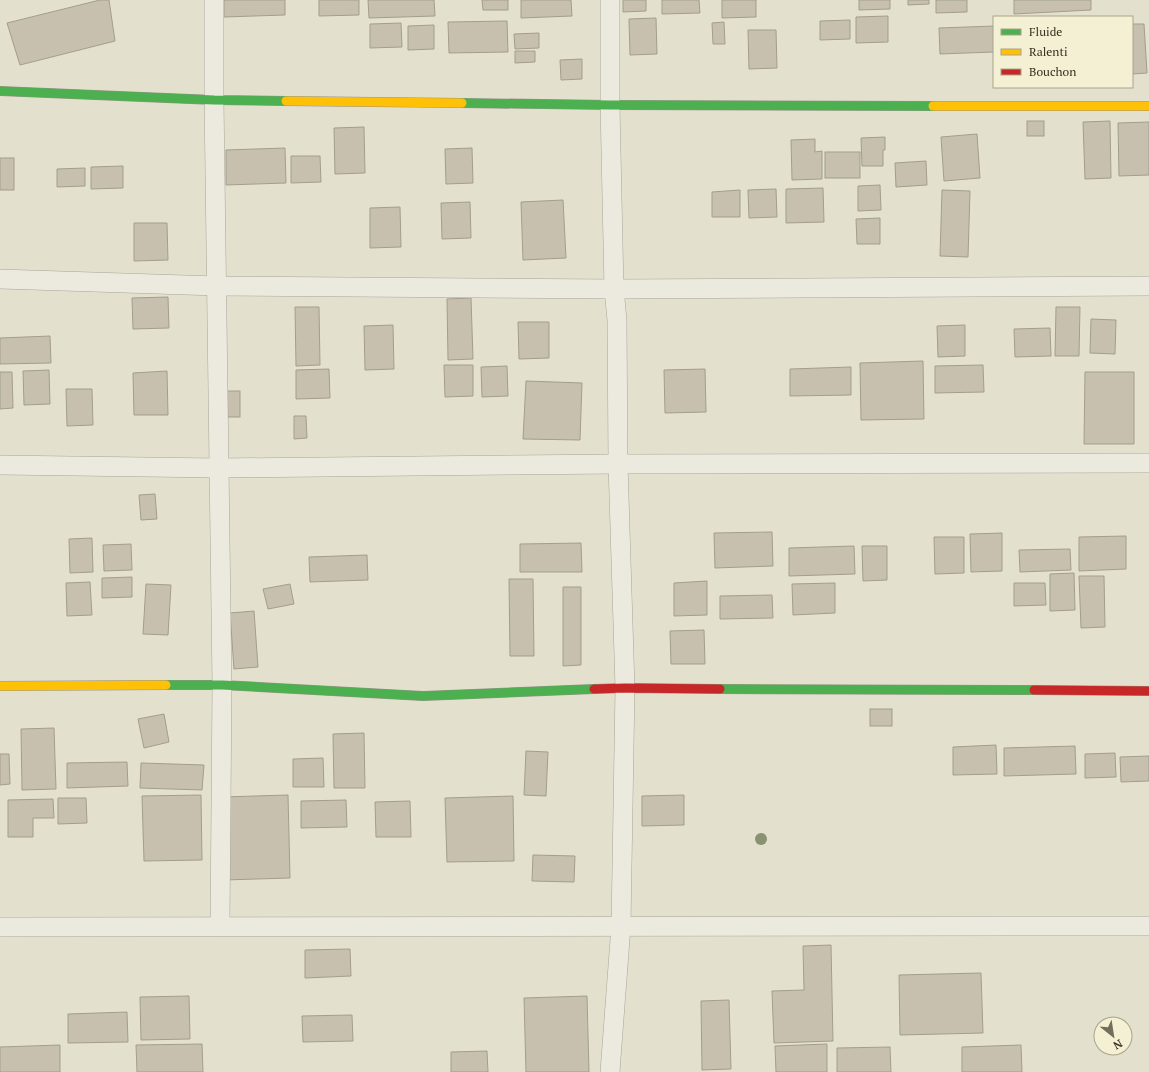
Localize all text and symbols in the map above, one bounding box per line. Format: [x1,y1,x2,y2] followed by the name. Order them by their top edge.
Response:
[993,16,1133,88] legend
[1029,24,1062,39] text: Fluide
[1029,44,1068,59] text: Ralenti
[1029,64,1076,79] text: Bouchon
[1093,1016,1133,1056] north arrow
[1110,1037,1125,1053] text: N

